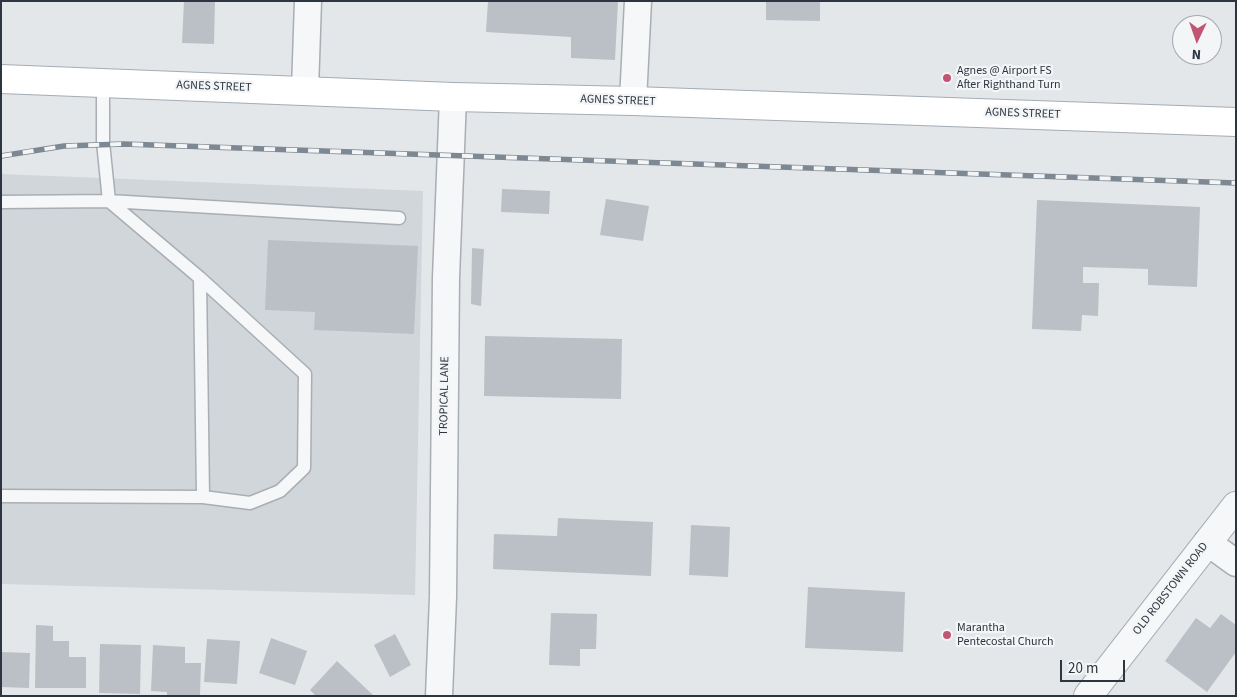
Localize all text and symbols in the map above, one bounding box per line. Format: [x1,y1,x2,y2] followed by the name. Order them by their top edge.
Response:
[1172,15,1222,65] north arrow
[1191,44,1201,64] text: N
[957,64,1061,92] place label: Agnes @ Airport FS After Righthand Turn
[941,72,953,84] marker: Agnes @ Airport FS After Righthand Turn
[176,78,252,96] street label: AGNES STREET
[580,92,656,110] street label: AGNES STREET
[985,105,1061,123] street label: AGNES STREET
[437,356,453,436] street label: TROPICAL LANE
[1130,540,1212,638] street label: OLD ROBSTOWN ROAD
[957,621,1054,649] place label: Marantha Pentecostal Church
[941,629,953,641] marker: Marantha Pentecostal Church
[1062,650,1127,682] scale bar
[1068,658,1098,679] text: 20 m

